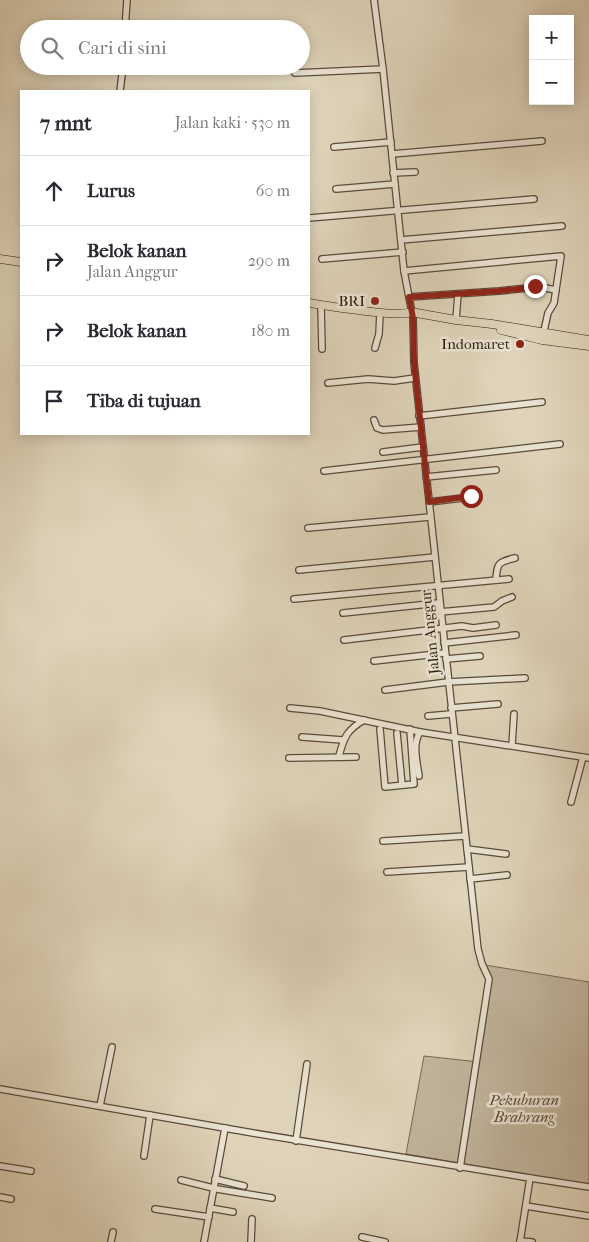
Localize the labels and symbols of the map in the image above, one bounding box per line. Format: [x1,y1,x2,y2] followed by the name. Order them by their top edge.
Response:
[524,275,547,298] route end
[339,292,365,310] place label: BRI
[369,295,381,307] marker: BRI
[441,335,511,353] place label: Indomaret
[514,338,526,350] marker: Indomaret
[460,485,483,508] route start
[417,588,443,676] street label: Jalan Anggur
[488,1091,559,1126] park label: Pekuburan Brahrang

